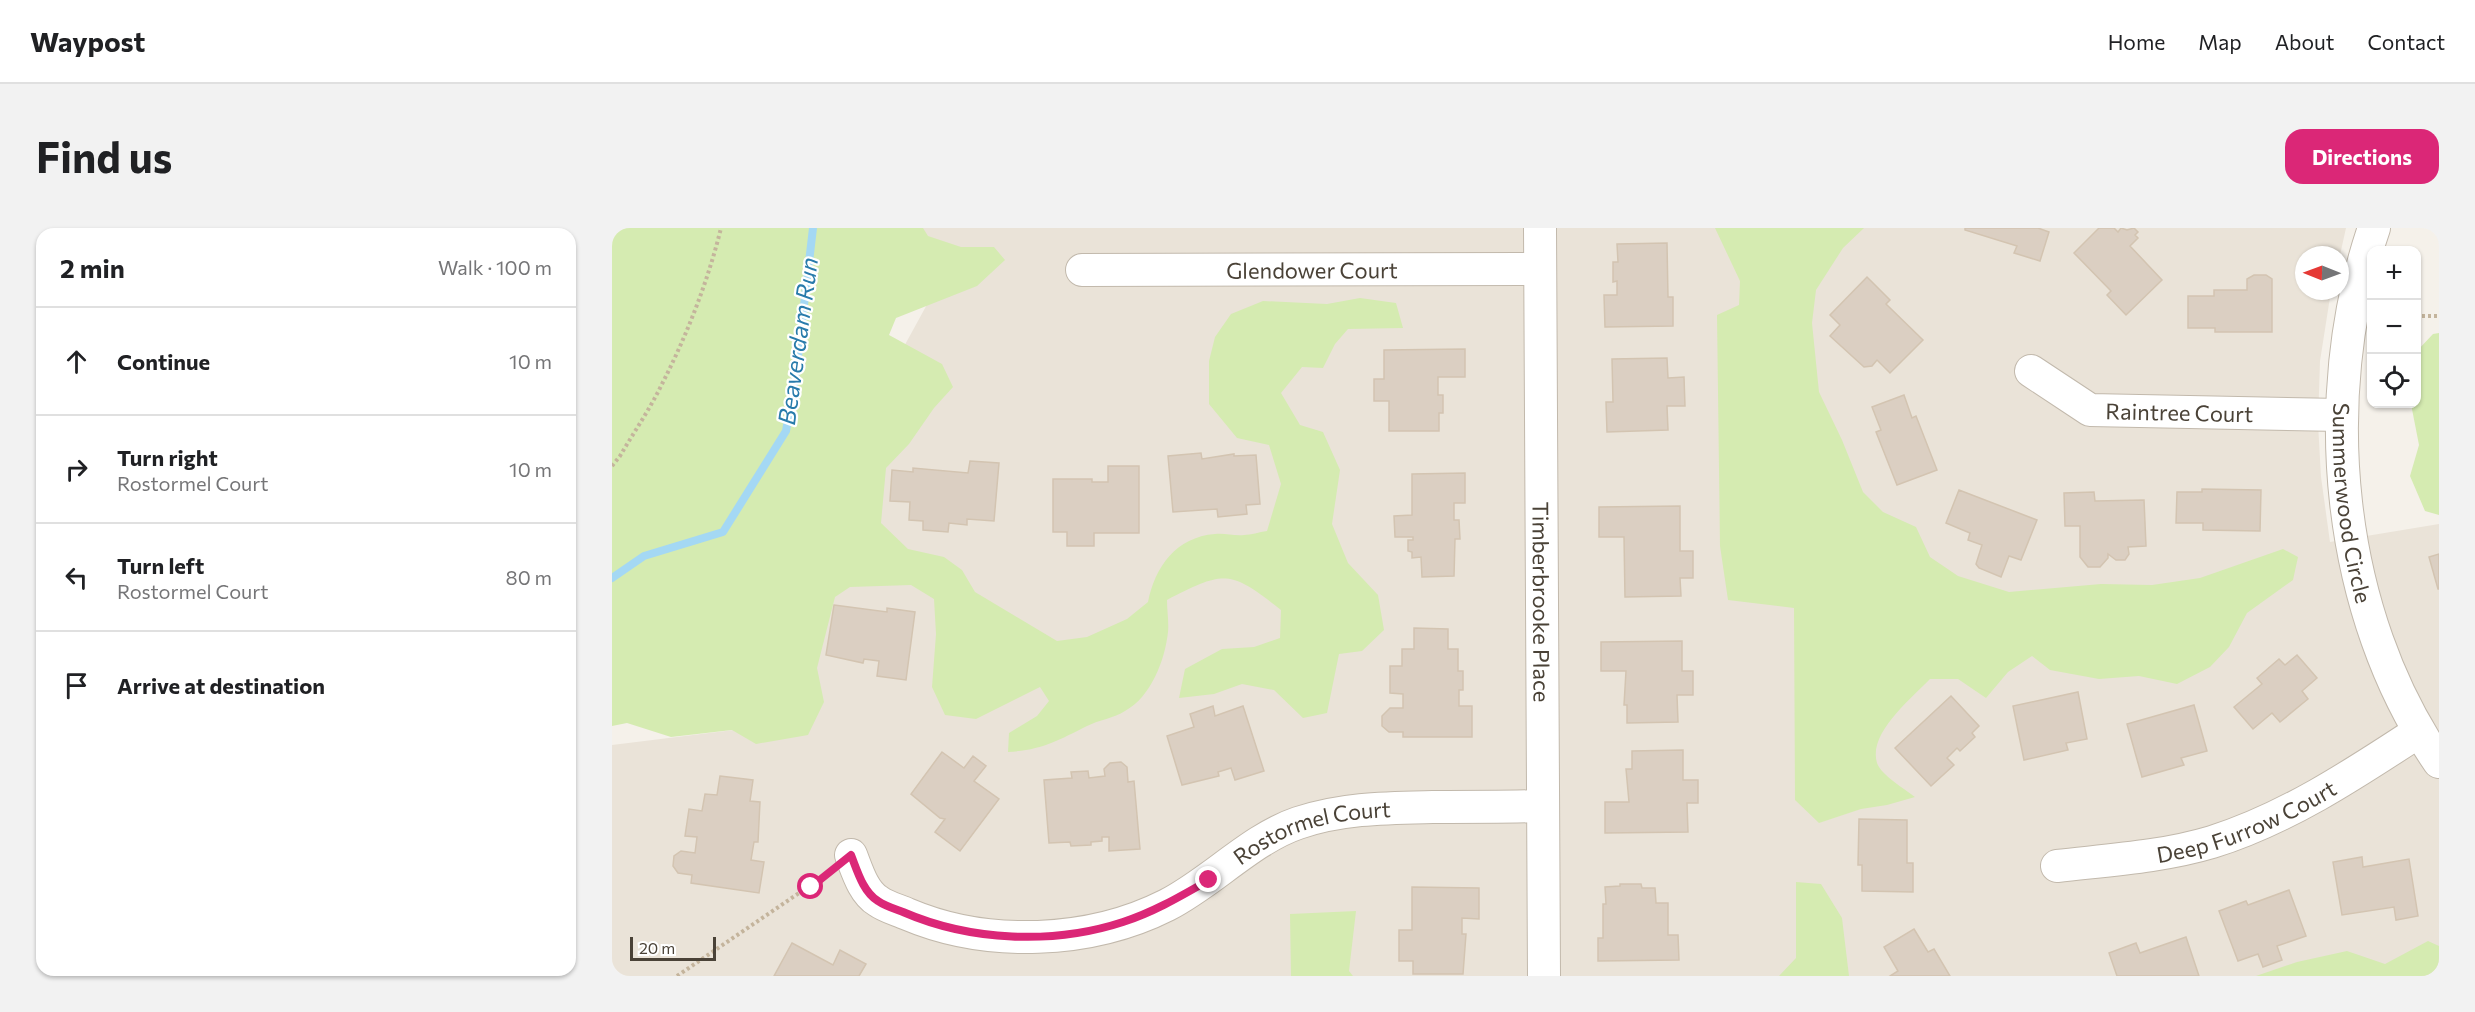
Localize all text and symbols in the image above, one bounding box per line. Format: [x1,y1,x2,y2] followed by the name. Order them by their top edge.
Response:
[30,24,145,58] text: Waypost
[2108,29,2165,54] text: Home
[2198,29,2242,54] text: Map
[2275,29,2334,54] text: About
[2367,29,2445,54] text: Contact
[2285,129,2439,184] button: Directions
[36,130,172,182] text: Find us
[2295,246,2349,300] north arrow
[2367,246,2421,408] map controls
[2367,246,2421,300] button: +
[60,252,125,283] text: 2 min
[438,255,552,279] text: Walk · 100 m
[771,255,823,427] water label: Beaverdam Run
[1226,256,1398,283] street label: Glendower Court
[2367,300,2421,354] button: −
[60,345,93,378] icon: ahead
[117,348,210,375] text: Continue
[509,349,552,373] text: 10 m
[2367,354,2421,408] button: locate
[2105,397,2253,427] street label: Raintree Court
[2328,402,2378,606] street label: Summerwood Circle
[117,444,218,471] text: Turn right
[60,453,93,486] icon: right
[509,457,552,481] text: 10 m
[117,471,268,495] text: Rostormel Court
[1528,502,1556,702] street label: Timberbrooke Place
[117,552,204,579] text: Turn left
[60,561,93,594] icon: left
[506,565,552,589] text: 80 m
[117,579,268,603] text: Rostormel Court
[60,669,93,702] icon: arrive
[117,672,325,699] text: Arrive at destination
[2154,774,2341,868] street label: Deep Furrow Court
[1227,795,1391,870] street label: Rostormel Court
[1195,866,1221,892] route end
[797,873,823,899] route start
[630,934,716,962] scale bar
[639,938,675,957] text: 20 m

